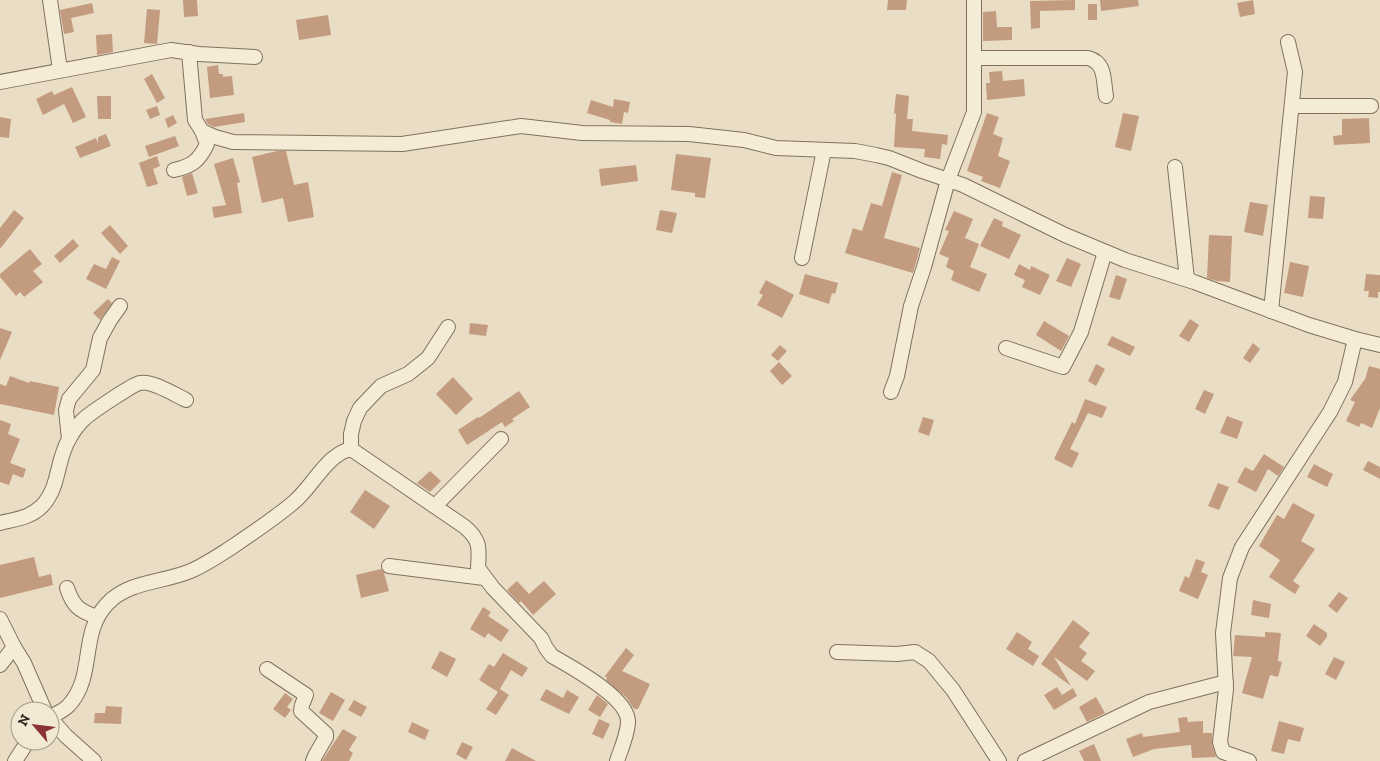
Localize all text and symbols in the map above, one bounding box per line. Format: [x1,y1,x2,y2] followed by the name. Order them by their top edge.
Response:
[10,701,60,751] north arrow
[14,711,34,729] text: N

